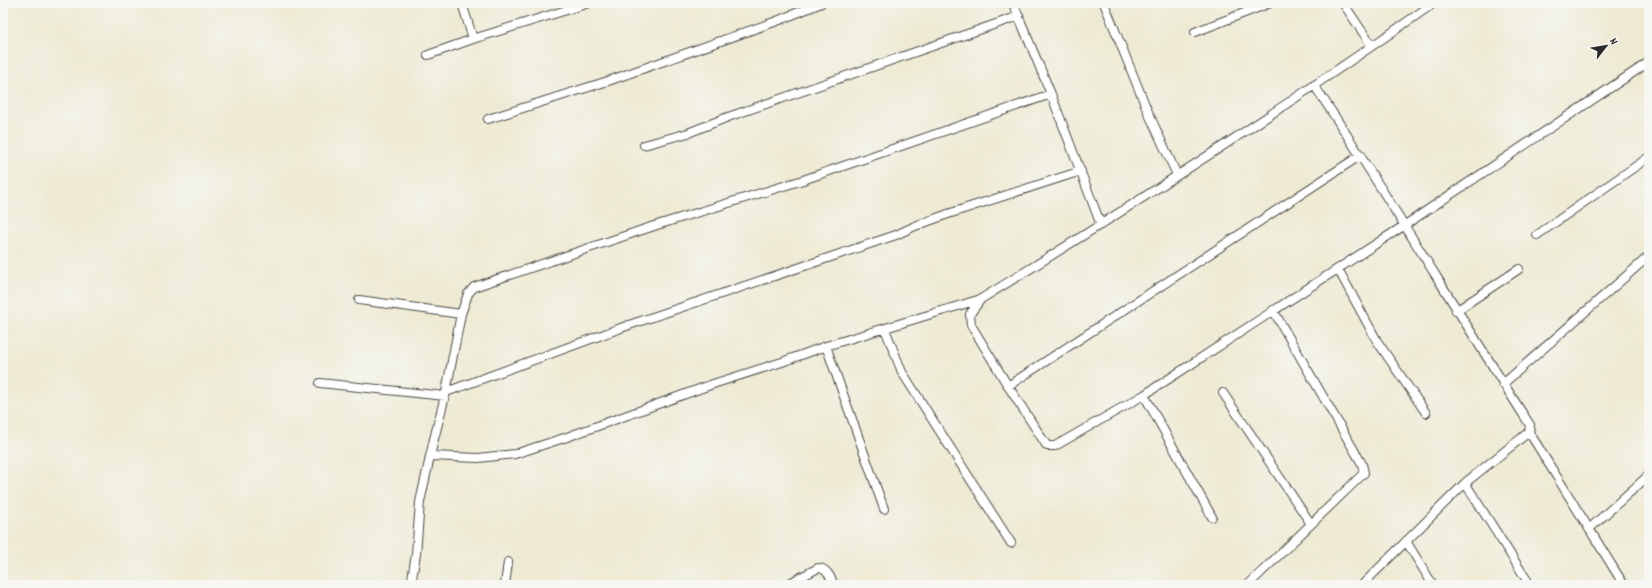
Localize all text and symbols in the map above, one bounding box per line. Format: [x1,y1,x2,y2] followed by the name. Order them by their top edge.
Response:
[1586,26,1626,66] north arrow
[1605,35,1621,49] text: N

